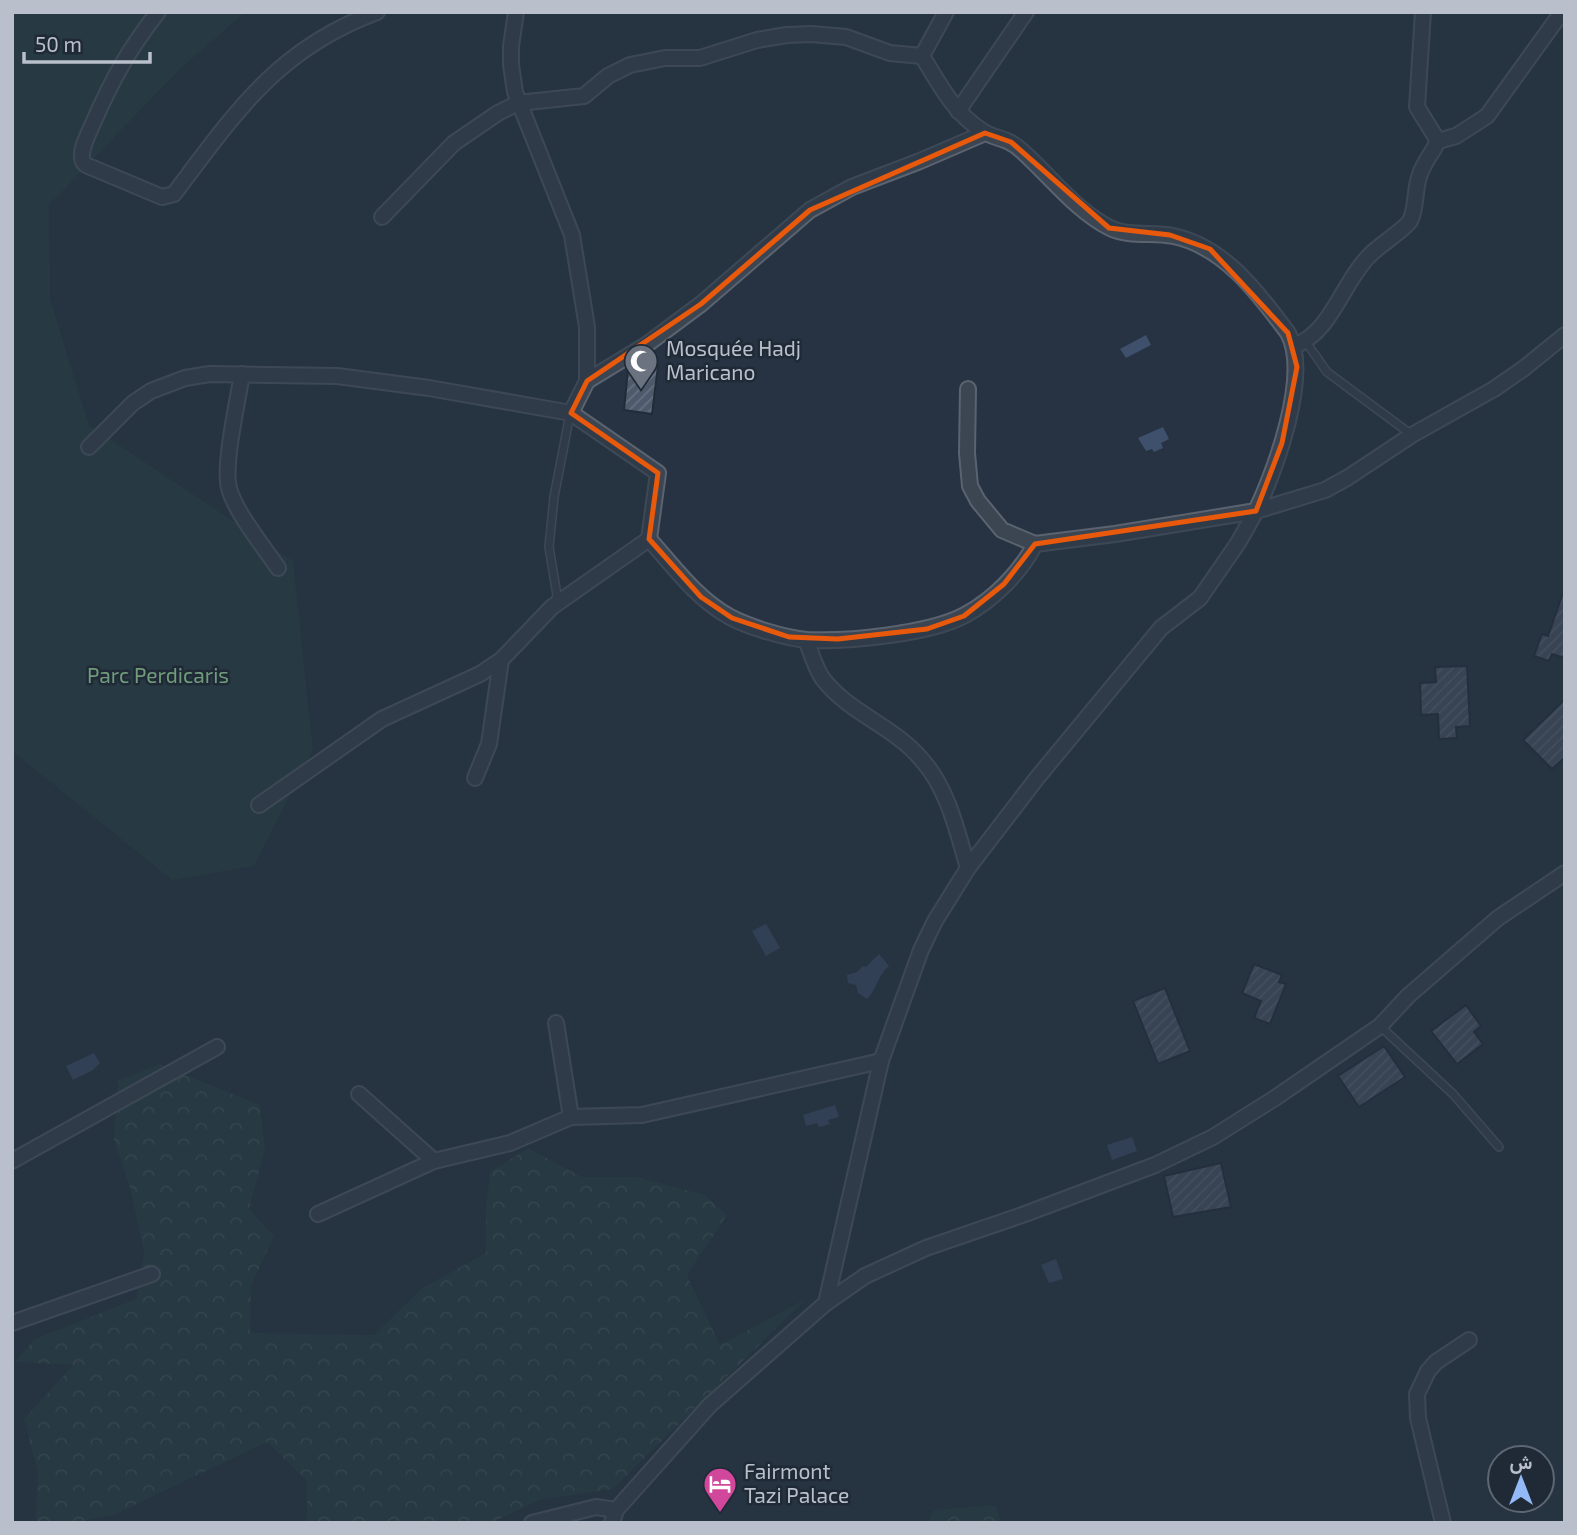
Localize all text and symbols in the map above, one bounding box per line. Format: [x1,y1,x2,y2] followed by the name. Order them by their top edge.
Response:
[24,21,150,65] scale bar
[35,31,82,56] text: 50 m
[666,335,801,384] place label: Mosquée Hadj Maricano
[622,342,660,391] mosque icon: Mosquée Hadj Maricano
[87,662,229,687] park label: Parc Perdicaris
[1486,1444,1556,1514] north arrow
[1510,1450,1533,1474] text: ش
[744,1458,849,1507] place label: Fairmont Tazi Palace
[701,1465,739,1514] hotel icon: Fairmont Tazi Palace

